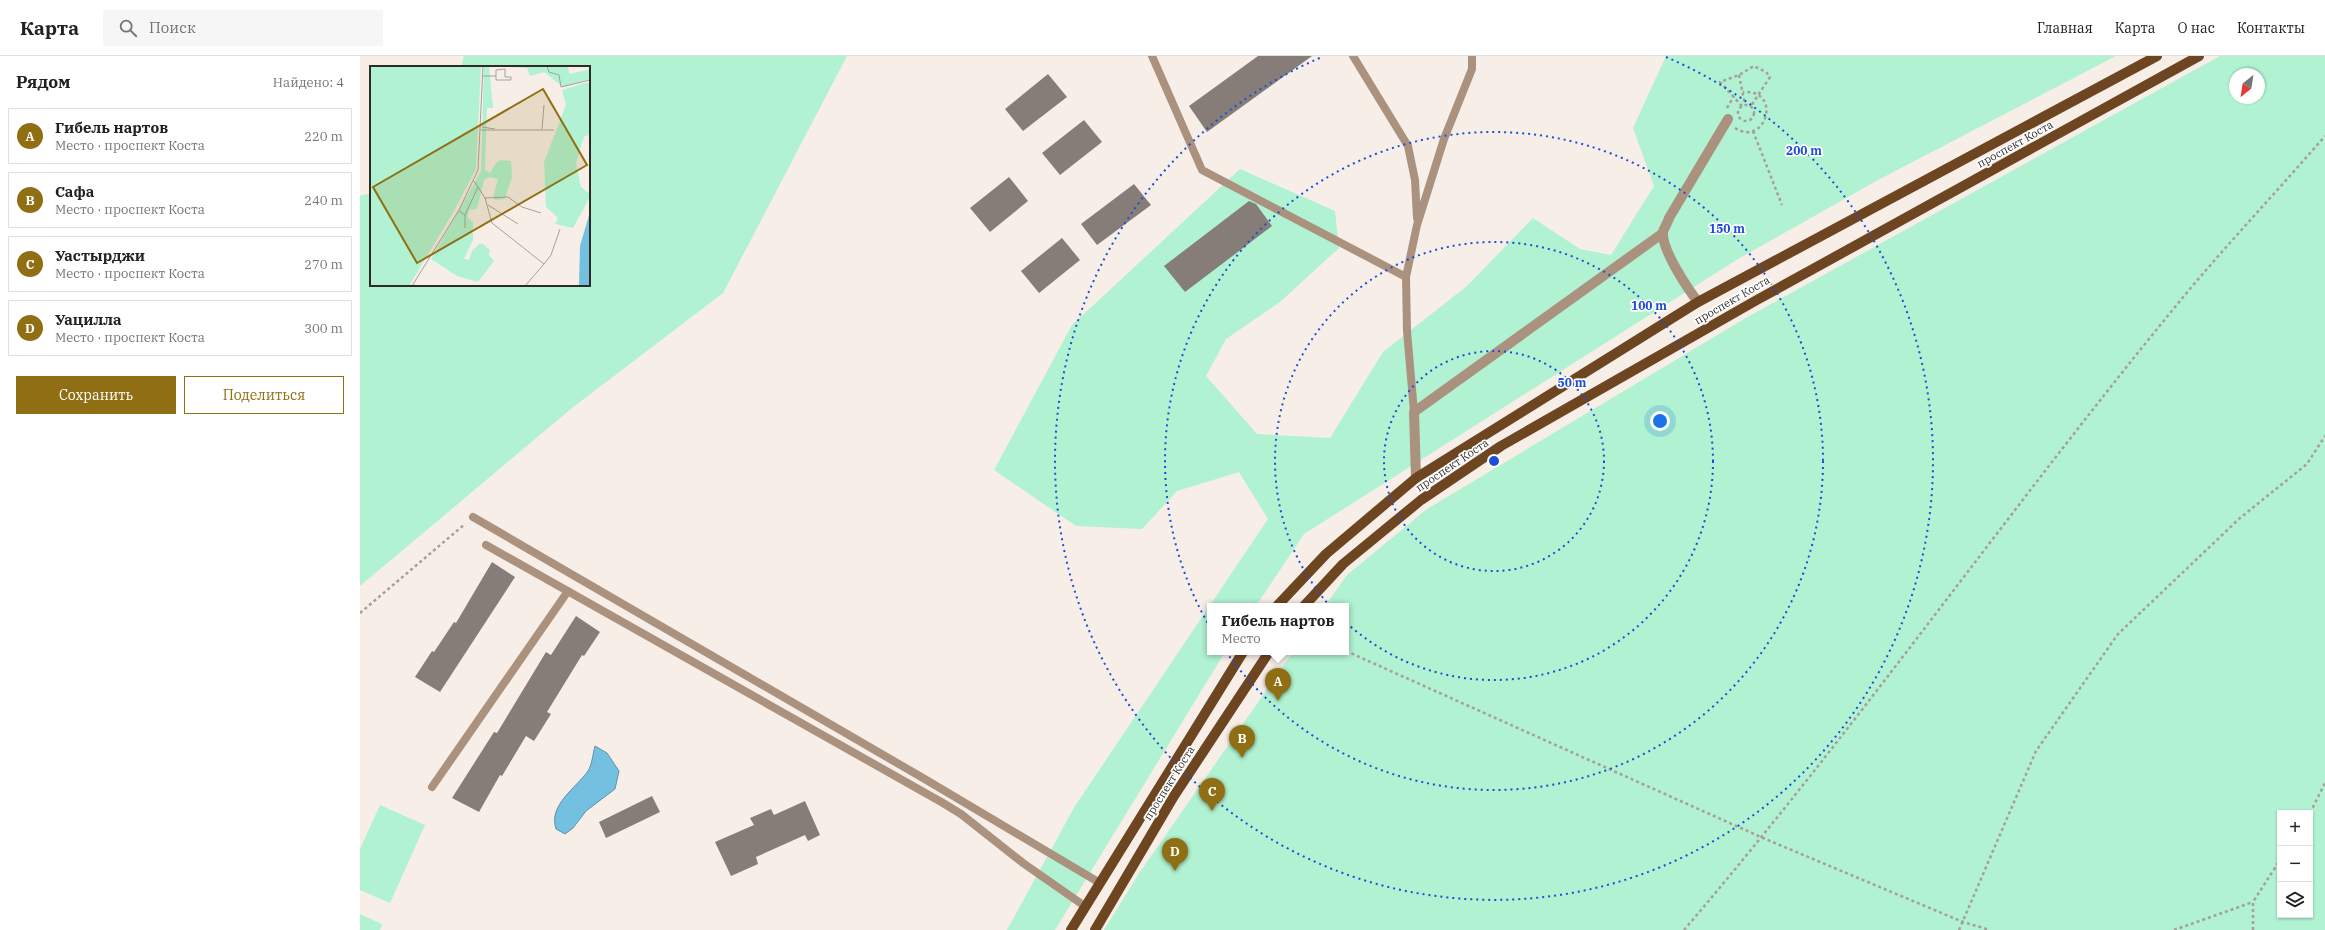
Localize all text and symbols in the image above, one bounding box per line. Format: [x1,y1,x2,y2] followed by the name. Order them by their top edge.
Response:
[103,10,383,46] search box
[20,16,79,40] text: Карта
[117,17,139,39] icon: search
[149,18,196,37] text: Поиск
[2037,19,2093,37] text: Главная
[2115,19,2156,37] text: Карта
[2178,19,2215,37] text: О нас
[2237,19,2305,37] text: Контакты
[370,66,590,286] inset map
[2229,68,2265,104] north arrow
[16,71,71,93] text: Рядом
[273,74,344,91] text: Найдено: 4
[1974,117,2056,171] street label: проспект Коста
[55,118,168,137] text: Гибель нартов
[25,128,35,145] text: A
[304,128,343,145] text: 220 m
[55,137,205,154] text: Место · проспект Коста
[1786,143,1822,158] text: 200 m
[55,182,94,201] text: Сафа
[25,192,35,209] text: B
[304,192,343,209] text: 240 m
[55,201,205,218] text: Место · проспект Коста
[1709,221,1745,236] text: 150 m
[55,246,145,265] text: Уастырджи
[26,256,34,273] text: C
[304,256,343,273] text: 270 m
[55,265,205,282] text: Место · проспект Коста
[1692,273,1772,327] street label: проспект Коста
[1631,298,1667,313] text: 100 m
[55,310,122,329] text: Уацилла
[25,320,35,337] text: D
[304,320,343,337] text: 300 m
[55,329,205,346] text: Место · проспект Коста
[1558,375,1587,390] text: 50 m
[16,376,176,414] button: Сохранить
[184,376,344,414] button: Поделиться
[1650,411,1670,431] your location
[1413,435,1491,495] street label: проспект Коста
[1487,454,1501,468] centre of rings
[1207,603,1349,655] popup
[1221,611,1335,630] text: Гибель нартов
[1221,630,1261,647] text: Место
[1265,668,1291,701] pin: A
[1229,725,1255,758] pin: B
[1141,743,1197,823] street label: проспект Коста
[1199,778,1225,811] pin: C
[2277,810,2313,918] map controls
[2277,810,2313,846] button: +
[1162,838,1188,871] pin: D
[2277,846,2313,882] button: −
[2277,882,2313,918] button: layers

